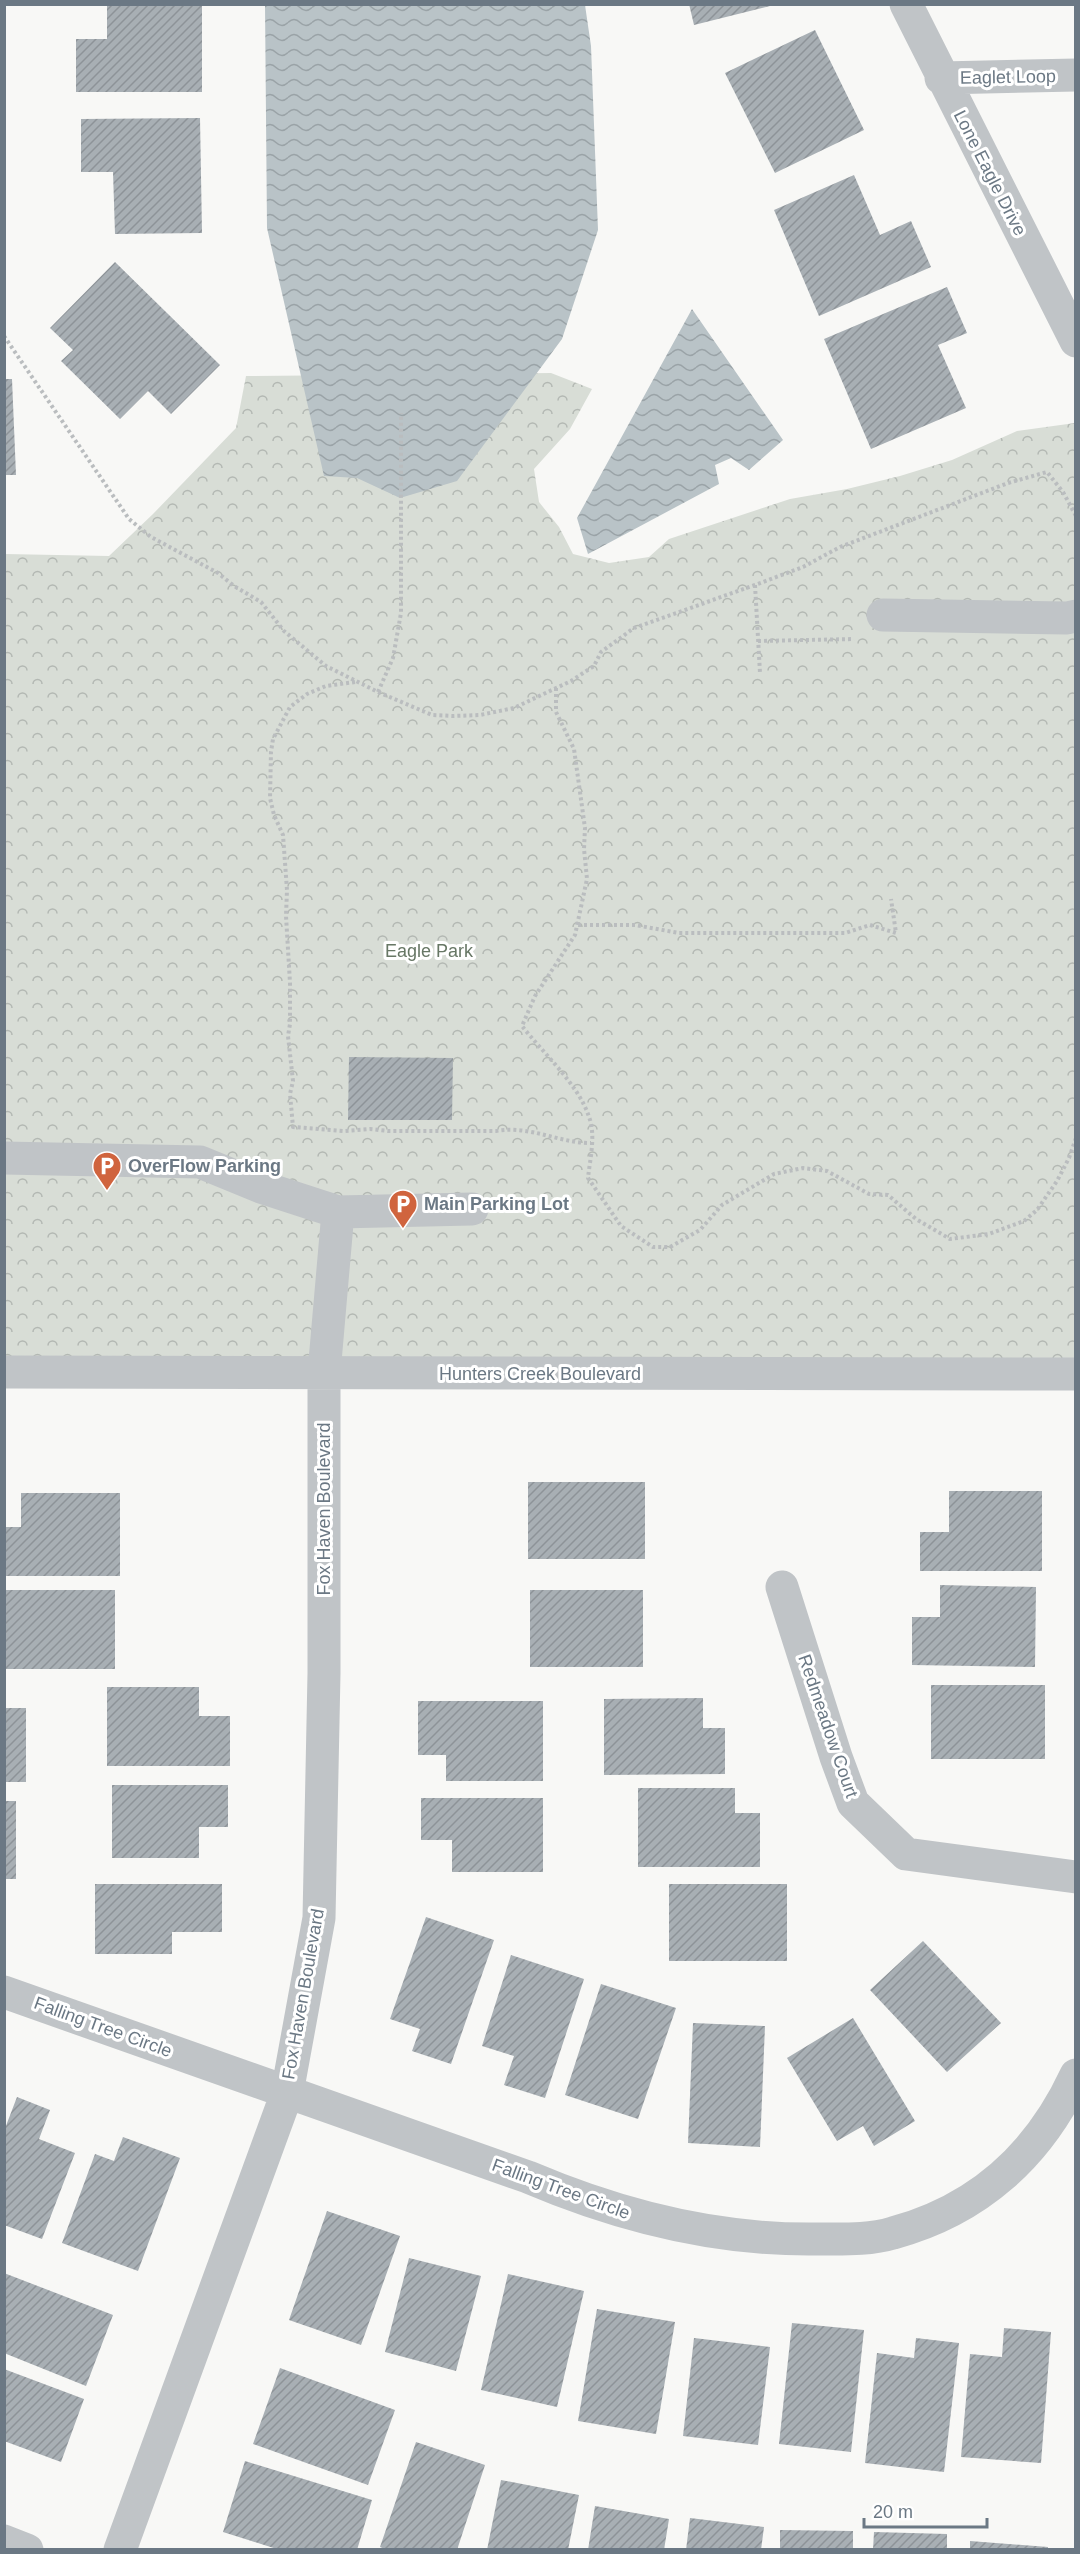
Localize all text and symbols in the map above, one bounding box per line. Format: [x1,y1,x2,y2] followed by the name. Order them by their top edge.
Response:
[960,66,1056,88] street label: Eaglet Loop
[950,107,1030,239] street label: Lone Eagle Drive
[385,941,474,961] park label: Eagle Park
[91,1150,123,1192] parking icon: OverFlow Parking
[128,1156,281,1176] place label: OverFlow Parking
[387,1188,419,1230] parking icon: Main Parking Lot
[424,1194,569,1214] place label: Main Parking Lot
[439,1364,641,1384] street label: Hunters Creek Boulevard
[314,1422,334,1596] street label: Fox Haven Boulevard
[794,1652,862,1800] street label: Redmeadow Court
[278,1907,328,2081] street label: Fox Haven Boulevard
[31,1993,175,2061] street label: Falling Tree Circle
[489,2155,633,2223] street label: Falling Tree Circle
[864,2491,987,2529] scale bar
[873,2502,913,2522] text: 20 m

